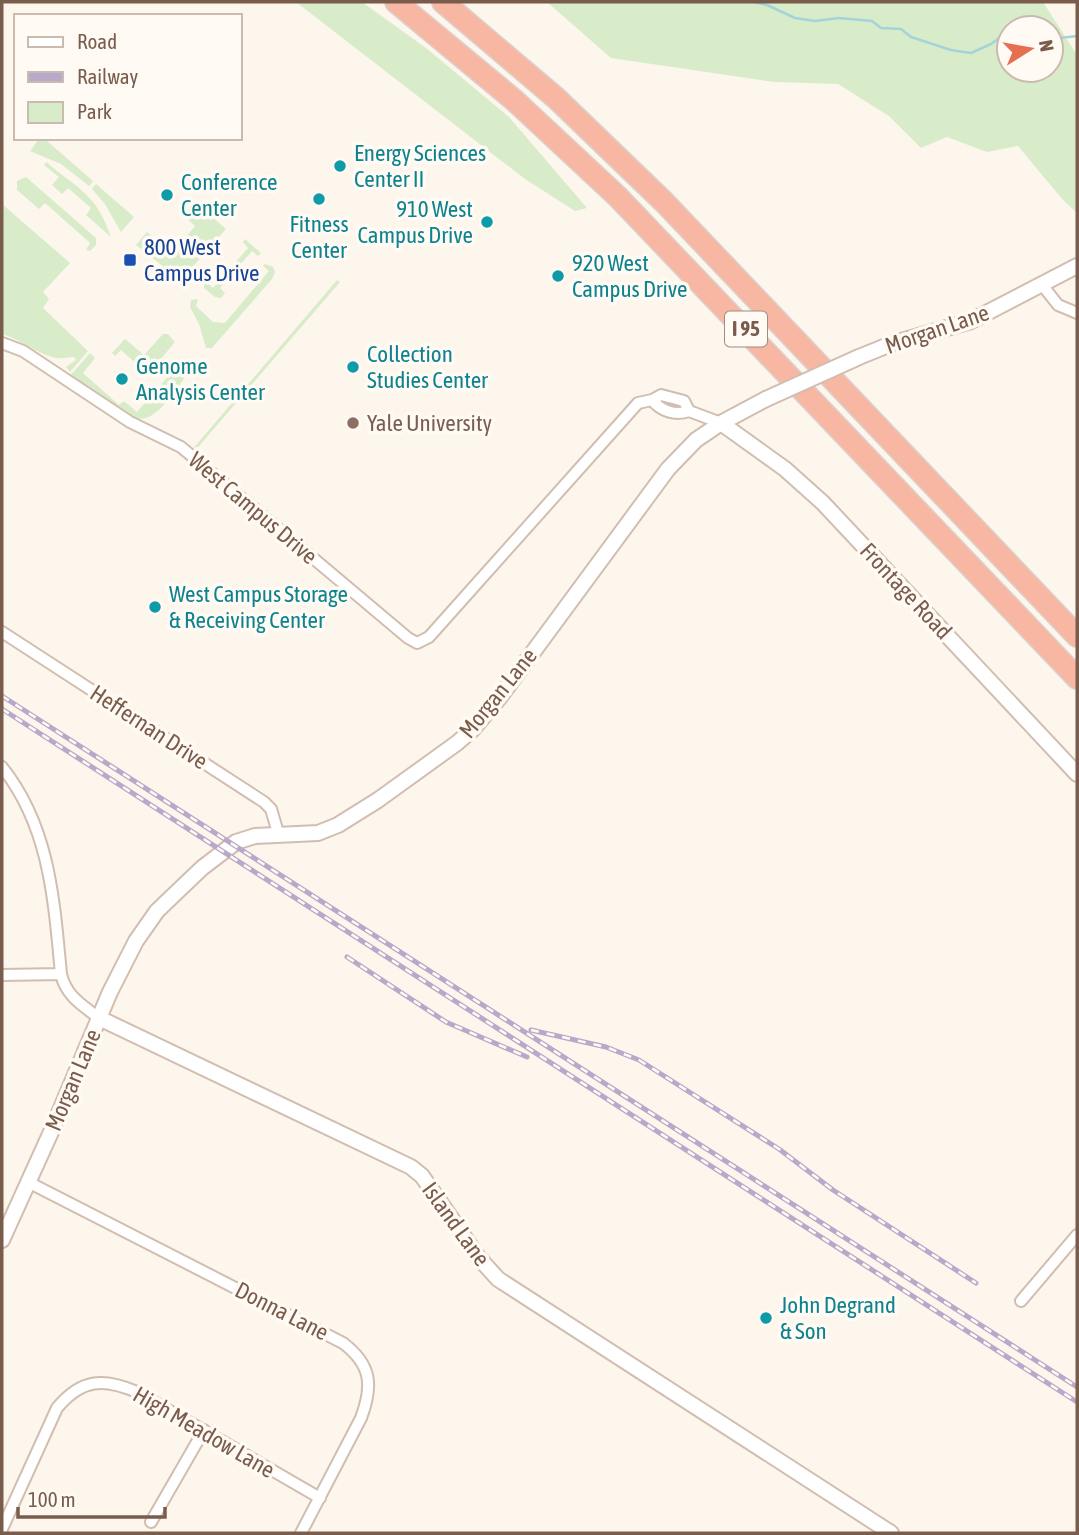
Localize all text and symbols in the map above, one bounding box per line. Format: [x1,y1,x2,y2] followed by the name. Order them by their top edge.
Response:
[14,14,242,140] legend
[995,14,1065,84] north arrow
[77,29,117,53] text: Road
[1035,38,1059,53] text: N
[77,64,139,88] text: Railway
[77,99,112,123] text: Park
[354,140,486,192] place label: Energy Sciences Center II
[332,158,348,174] marker: Energy Sciences Center II
[181,169,277,221] place label: Conference Center
[159,187,175,203] marker: Conference Center
[311,191,327,207] marker: Fitness Center
[357,196,473,248] place label: 910 West Campus Drive
[289,211,349,263] place label: Fitness Center
[479,214,495,230] marker: 910 West Campus Drive
[144,234,260,286] place label: 800 West Campus Drive
[572,250,688,302] place label: 920 West Campus Drive
[122,252,138,268] marker: 800 West Campus Drive
[550,268,566,284] marker: 920 West Campus Drive
[882,299,992,359] street label: Morgan Lane
[725,312,767,346] road number: I 95
[367,341,489,393] place label: Collection Studies Center
[136,353,266,405] place label: Genome Analysis Center
[345,359,361,375] marker: Collection Studies Center
[114,371,130,387] marker: Genome Analysis Center
[367,410,492,436] place label: Yale University
[345,415,361,431] marker: Yale University
[183,447,323,569] street label: West Campus Drive
[855,538,957,644] street label: Frontage Road
[169,581,348,633] place label: West Campus Storage & Receiving Center
[147,599,163,615] marker: West Campus Storage & Receiving Center
[454,643,542,743] street label: Morgan Lane
[86,680,212,774] street label: Heffernan Drive
[40,1025,106,1135] street label: Morgan Lane
[417,1177,495,1271] street label: Island Lane
[231,1276,333,1346] street label: Donna Lane
[780,1292,896,1344] place label: John Degrand & Son
[758,1310,774,1326] marker: John Degrand & Son
[129,1381,279,1483] street label: High Meadow Lane
[18,1476,164,1520] scale bar
[28,1487,76,1511] text: 100 m

